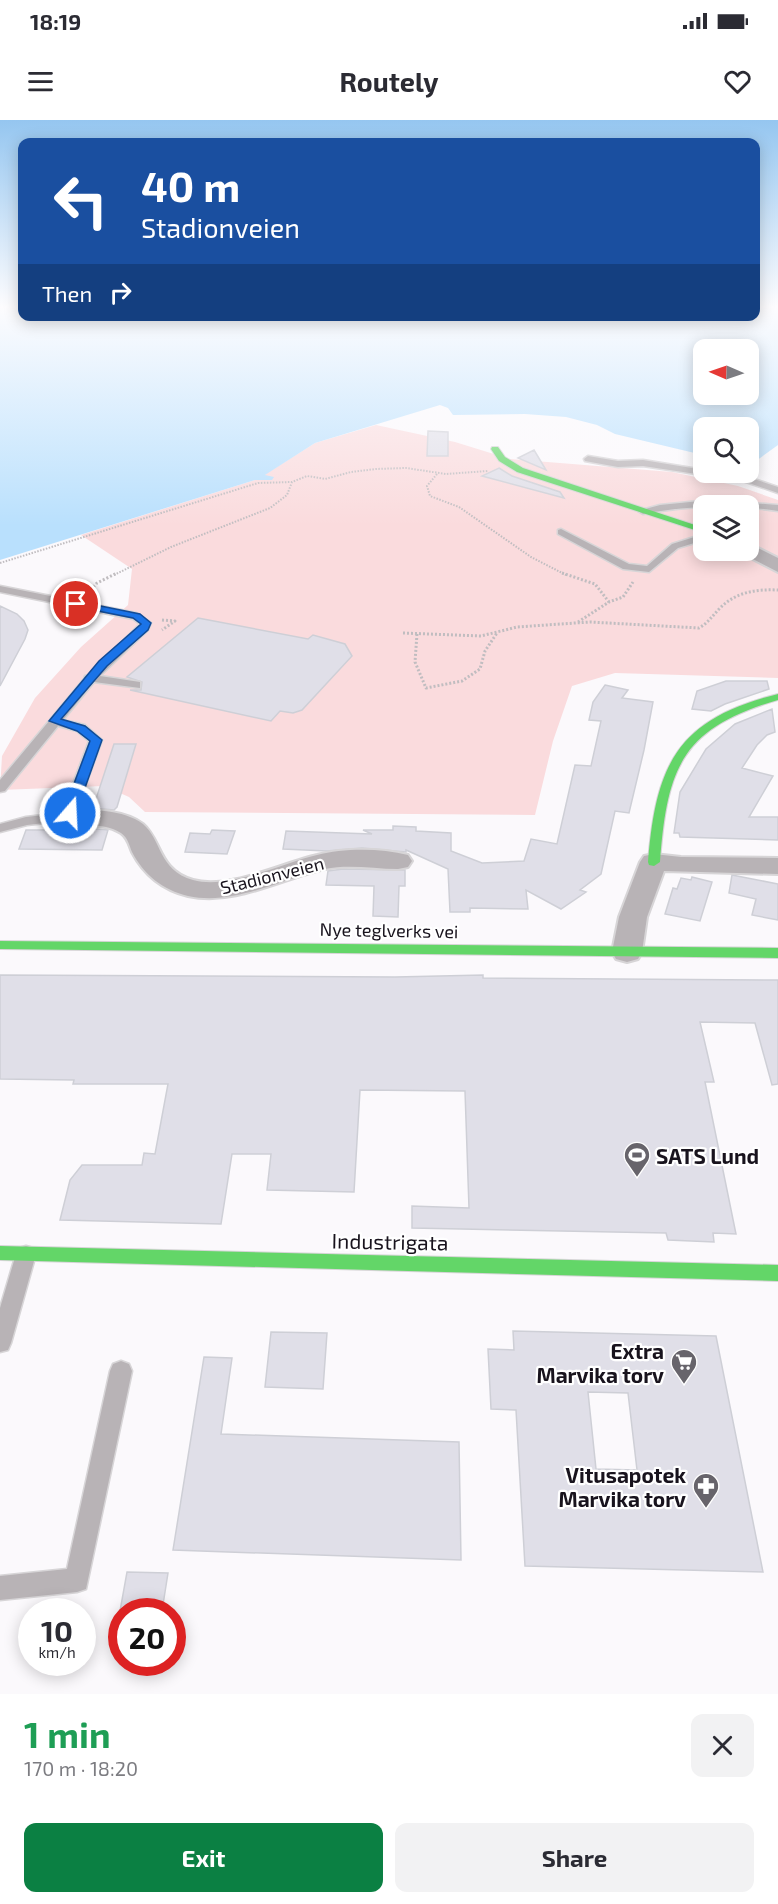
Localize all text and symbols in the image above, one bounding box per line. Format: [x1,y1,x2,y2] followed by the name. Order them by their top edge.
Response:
[30,8,81,34] text: 18:19
[24,65,57,98] icon: menu
[339,65,439,97] text: Routely
[721,65,754,98] icon: heart
[141,160,240,210] text: 40 m
[42,162,120,240] icon: left
[141,211,300,243] text: Stadionveien
[104,276,137,309] icon: right
[42,280,92,306] text: Then
[693,339,759,405] north arrow
[693,339,759,561] map controls
[693,417,759,483] button: search
[693,495,759,561] button: layers
[50,578,101,629] pin
[59,587,92,620] icon: arrive
[38,781,102,845] position arrow
[218,852,326,898] street label: Stadionveien
[319,918,459,942] street label: Nye teglverks vei
[622,1140,652,1178] sports icon: SATS Lund
[656,1143,759,1168] place label: SATS Lund
[331,1227,449,1255] street label: Industrigata
[536,1338,664,1387] place label: Extra Marvika torv
[669,1347,699,1385] supermarket icon: Extra Marvika torv
[558,1462,686,1511] place label: Vitusapotek Marvika torv
[691,1471,721,1509] pharmacy icon: Vitusapotek Marvika torv
[108,1598,186,1676] speed limit sign: 20
[41,1612,73,1648] text: 10
[38,1643,76,1661] text: km/h
[24,1712,111,1755] text: 1 min
[691,1714,754,1777] button: close
[24,1756,138,1780] text: 170 m · 18:20
[24,1823,383,1892] button: Exit
[395,1823,754,1892] button: Share

